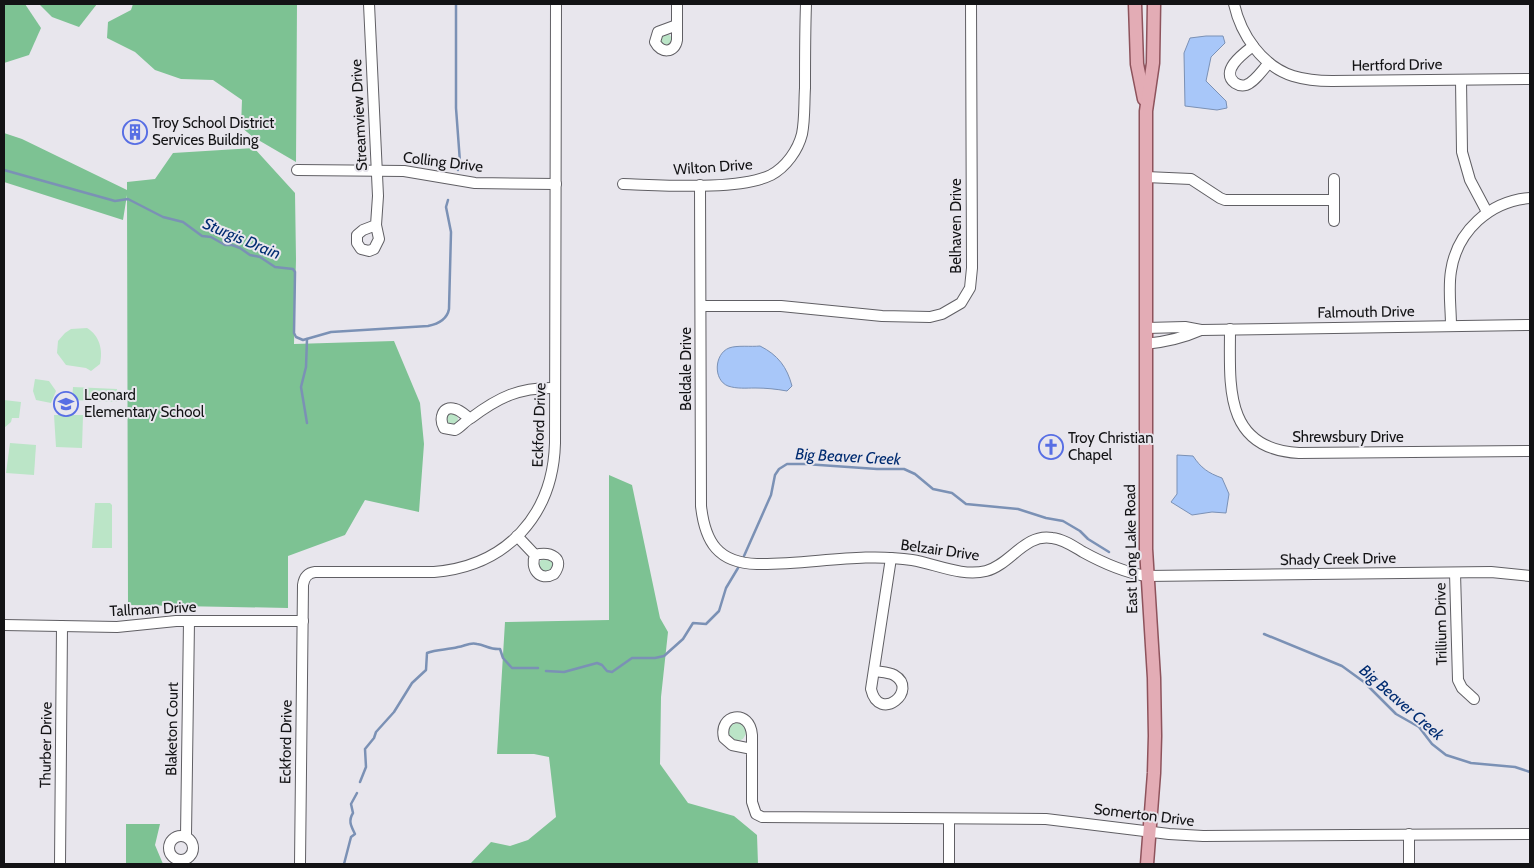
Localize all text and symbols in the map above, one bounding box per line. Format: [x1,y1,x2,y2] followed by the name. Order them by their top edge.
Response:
[1351,55,1443,75] street label: Hertford Drive
[347,58,371,171] street label: Streamview Drive
[152,114,274,149] place label: Troy School District Services Building
[122,119,148,145] building icon: Troy School District Services Building
[402,148,484,176] street label: Colling Drive
[673,155,754,179] street label: Wilton Drive
[947,178,965,274] street label: Belhaven Drive
[200,214,283,263] water label: Sturgis Drain
[1317,302,1415,322] street label: Falmouth Drive
[677,327,695,411] street label: Beldale Drive
[529,382,549,468] street label: Eckford Drive
[84,386,205,421] place label: Leonard Elementary School
[53,391,79,417] school or university icon: Leonard Elementary School
[1292,428,1404,446] street label: Shrewsbury Drive
[1068,429,1154,464] place label: Troy Christian Chapel
[1038,434,1064,460] church icon: Troy Christian Chapel
[795,444,902,469] water label: Big Beaver Creek
[1121,484,1141,614] street label: East Long Lake Road
[899,536,981,564] street label: Belzair Drive
[1280,549,1396,569] street label: Shady Creek Drive
[1431,582,1451,666] street label: Trillium Drive
[109,598,197,620] street label: Tallman Drive
[1356,661,1449,745] water label: Big Beaver Creek
[162,682,182,776] street label: Blaketon Court
[276,699,296,784] street label: Eckford Drive
[36,701,56,788] street label: Thurber Drive
[1093,800,1196,830] street label: Somerton Drive

